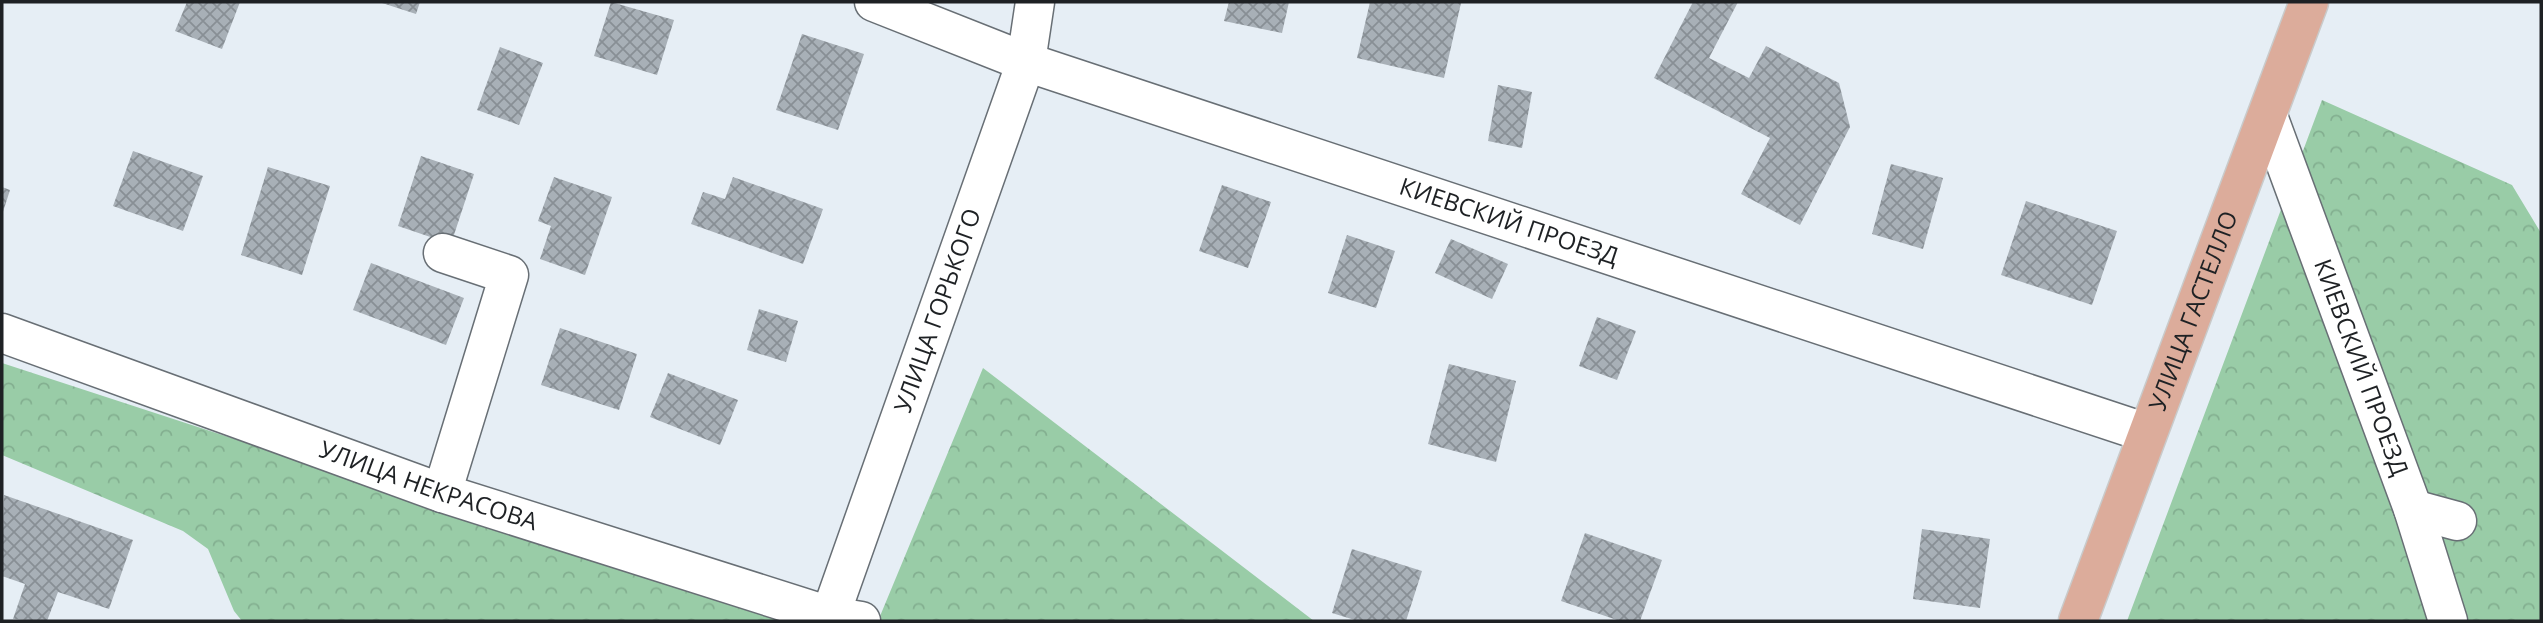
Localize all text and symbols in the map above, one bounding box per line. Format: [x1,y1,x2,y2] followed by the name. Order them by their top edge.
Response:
[1396,169,1623,272] street label: КИЕВСКИЙ ПРОЕЗД
[885,204,988,417] street label: УЛИЦА ГОРЬКОГО
[2140,206,2245,415] street label: УЛИЦА ГАСТЕЛЛО
[2307,254,2417,480] street label: КИЕВСКИЙ ПРОЕЗД
[315,432,543,538] street label: УЛИЦА НЕКРАСОВА

